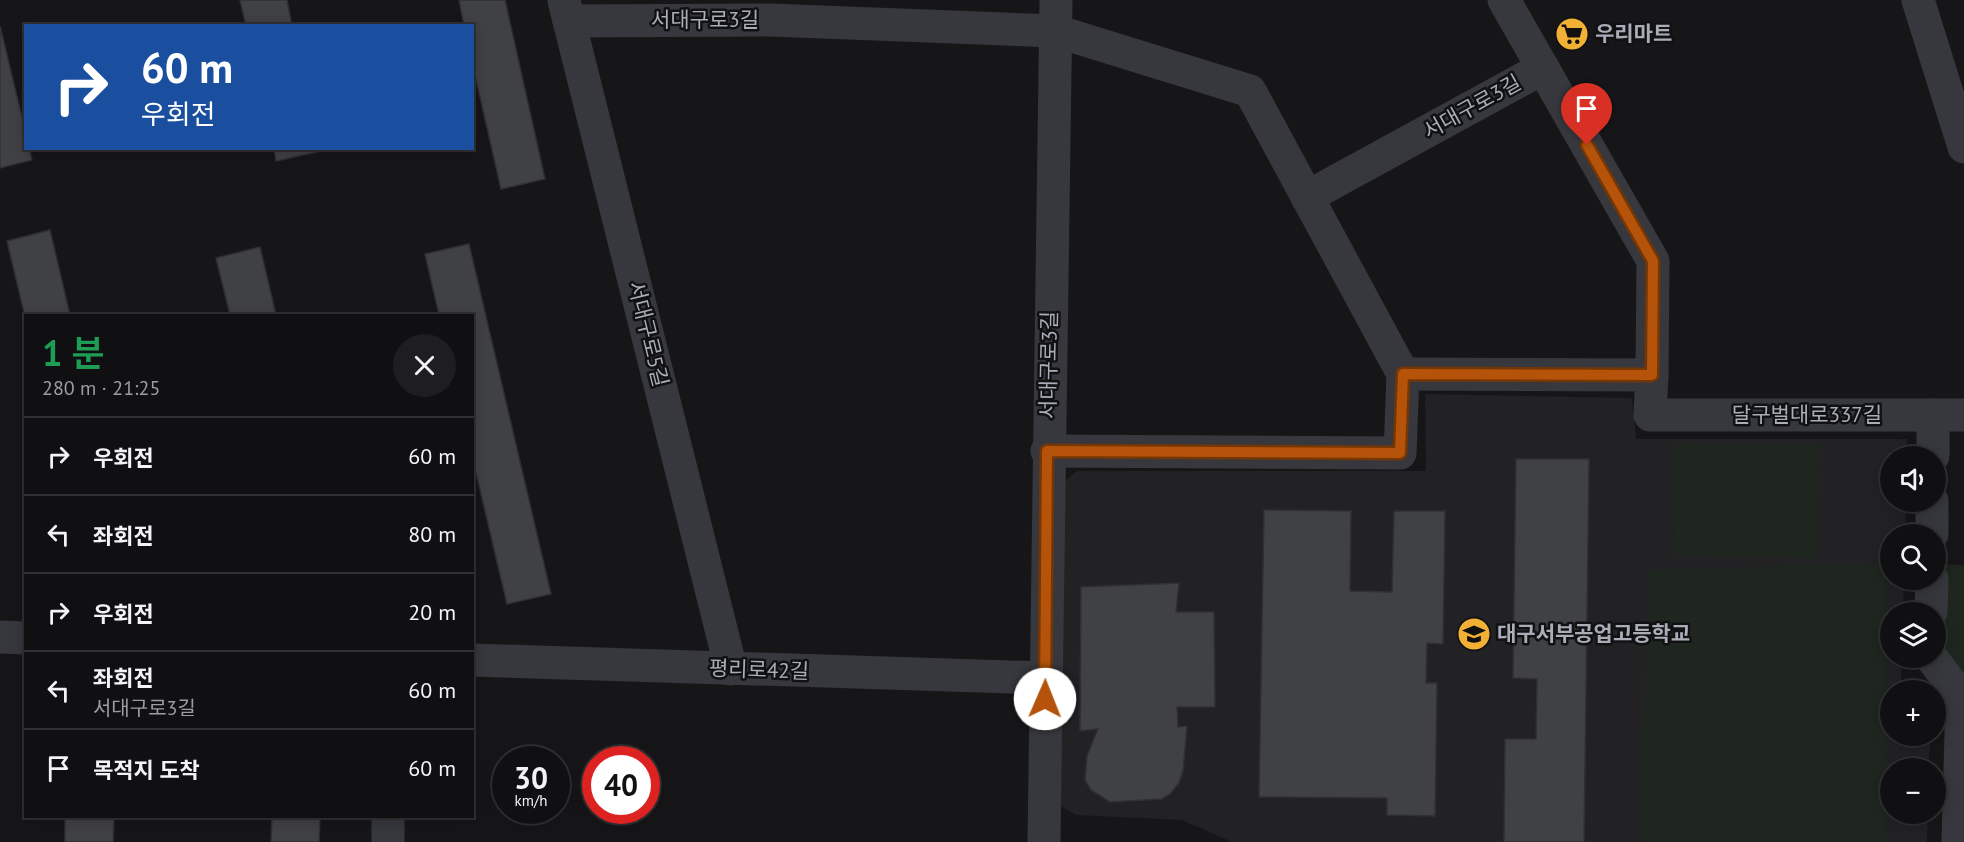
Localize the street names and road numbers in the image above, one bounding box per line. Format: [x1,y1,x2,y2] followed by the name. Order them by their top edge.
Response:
[651,6,759,33] street label: 서대구로3길
[1418,69,1526,145] street label: 서대구로3길
[622,278,675,390] street label: 서대구로5길
[1034,311,1063,419] street label: 서대구로3길
[1732,401,1882,428] street label: 달구벌대로337길
[708,654,810,685] street label: 평리로42길

